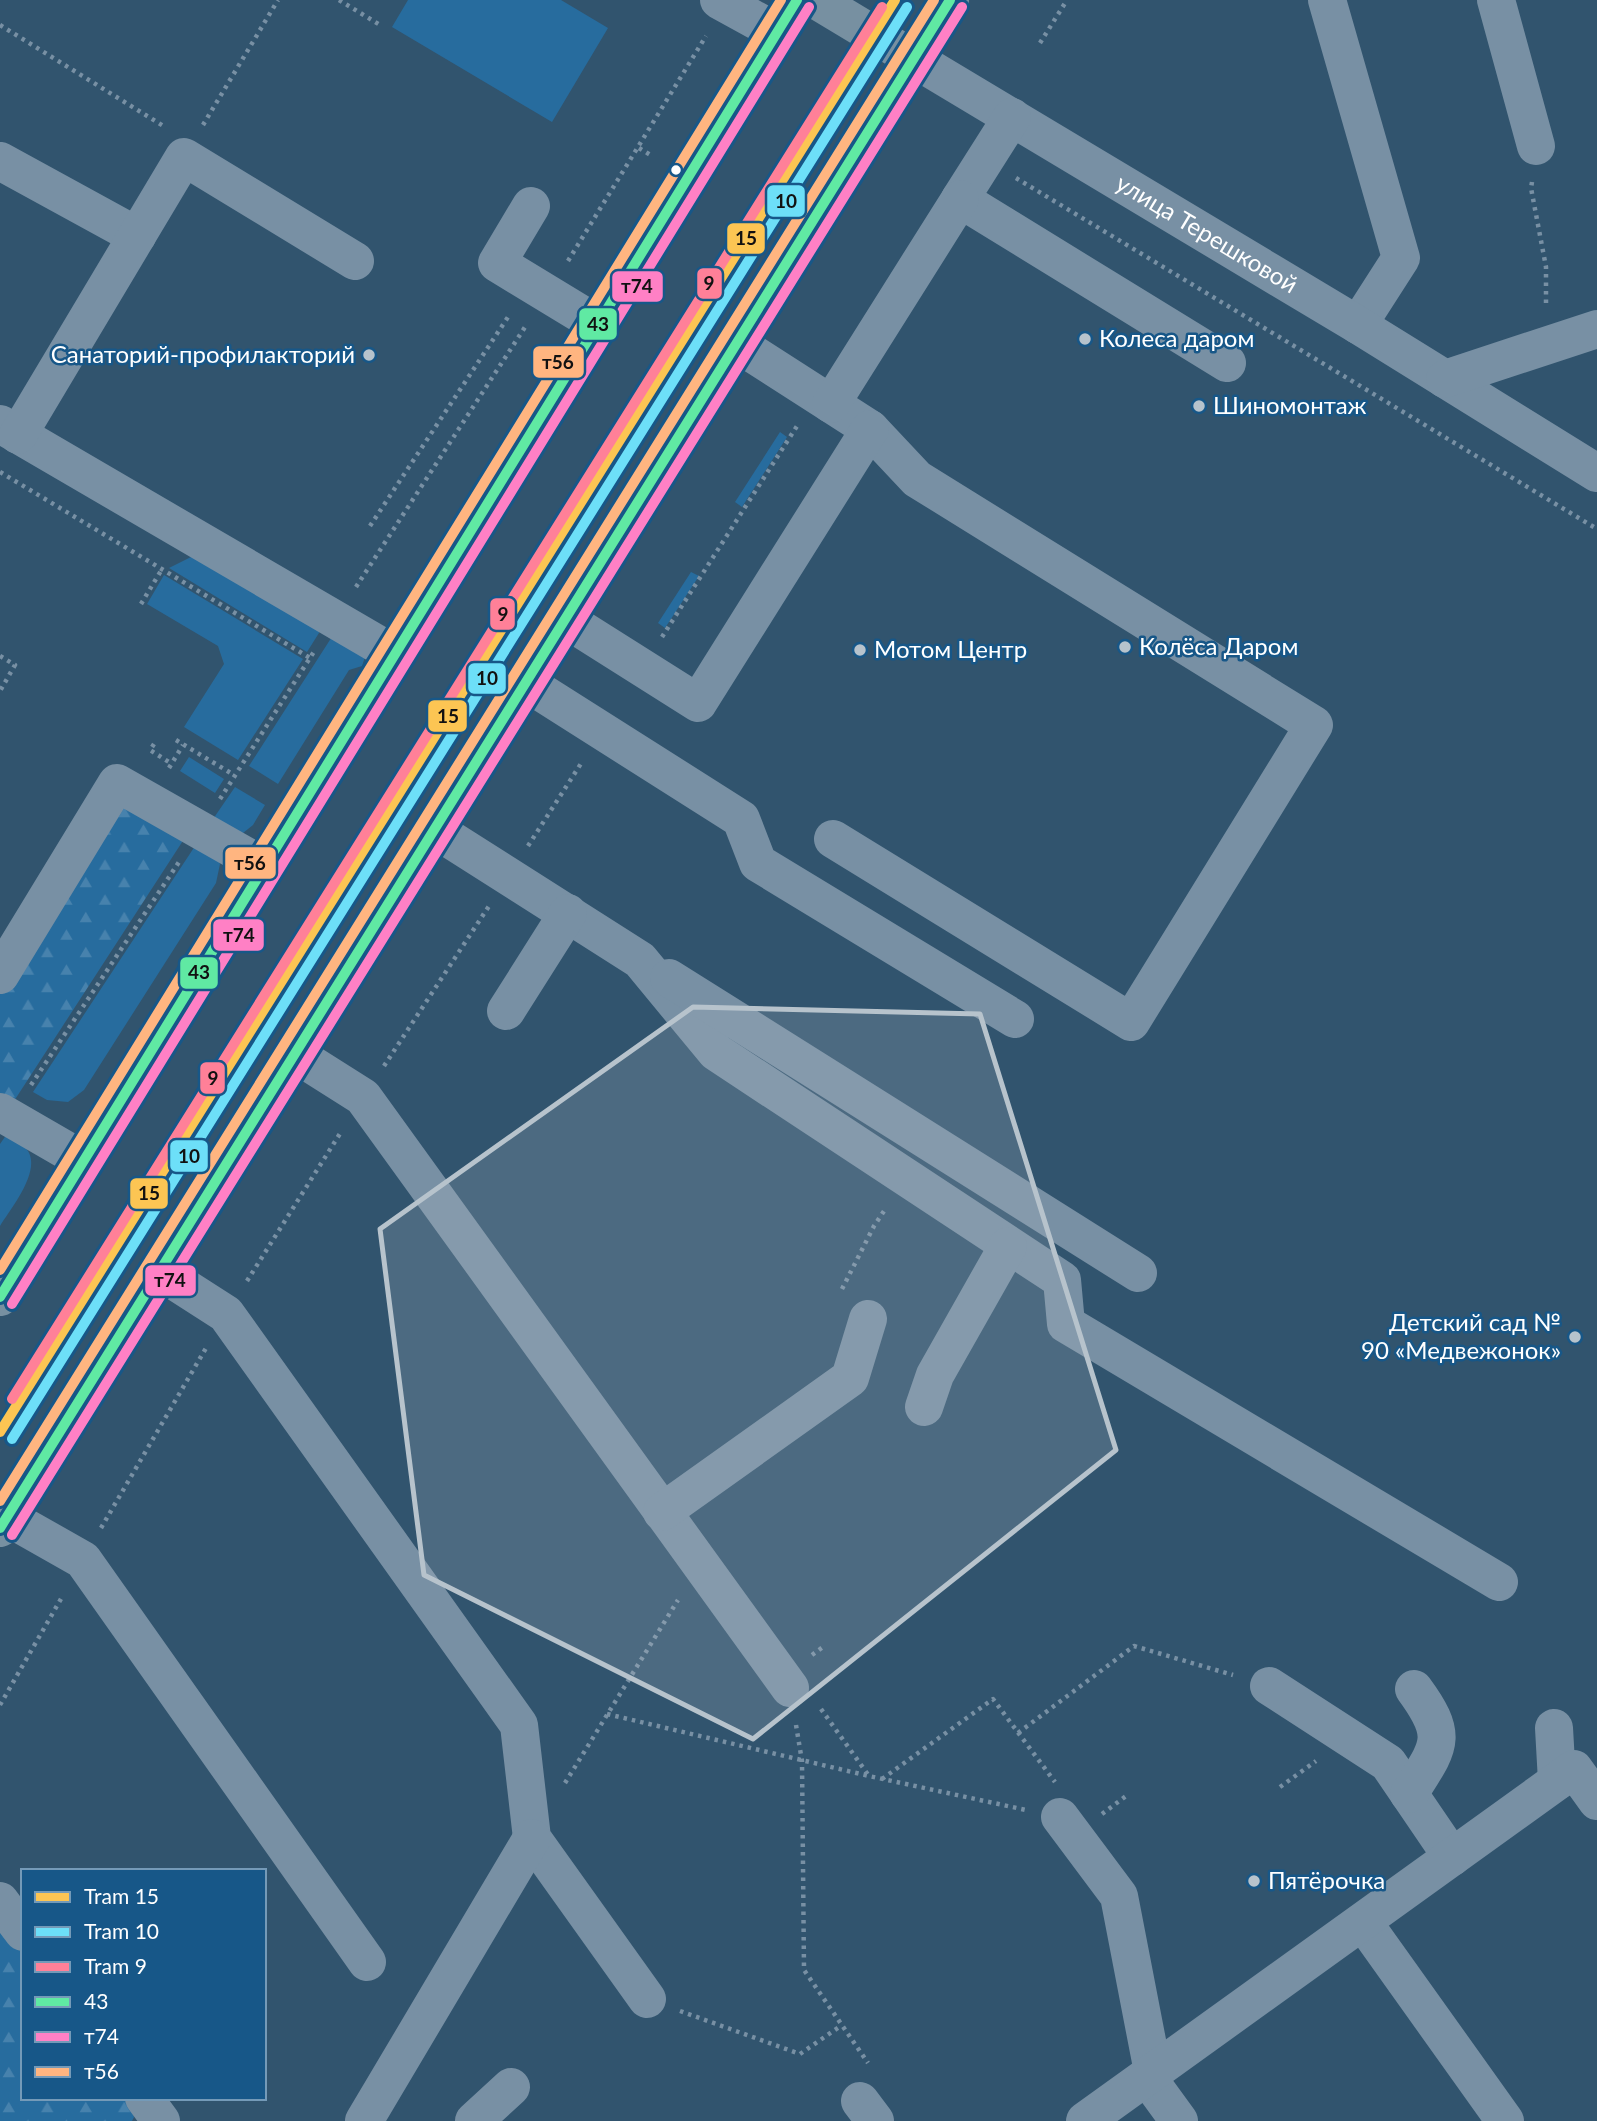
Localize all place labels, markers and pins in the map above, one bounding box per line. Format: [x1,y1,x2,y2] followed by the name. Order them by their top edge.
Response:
[669,163,683,177] unlabelled marker
[1099,323,1254,352] place label: Колеса даром
[1077,331,1093,347] marker: Колеса даром
[51,339,355,368] place label: Санаторий-профилакторий
[361,347,377,363] marker: Санаторий-профилакторий
[1213,390,1367,419] place label: Шиномонтаж
[1191,398,1207,414] marker: Шиномонтаж
[1139,631,1298,660] place label: Колёса Даром
[874,634,1027,663] place label: Мотом Центр
[1117,639,1133,655] marker: Колёса Даром
[852,642,868,658] marker: Мотом Центр
[1361,1307,1561,1364] place label: Детский сад № 90 «Медвежонок»
[1567,1329,1583,1345] marker: Детский сад № 90 «Медвежонок»
[1268,1865,1385,1894] place label: Пятёрочка
[1246,1873,1262,1889] marker: Пятёрочка

